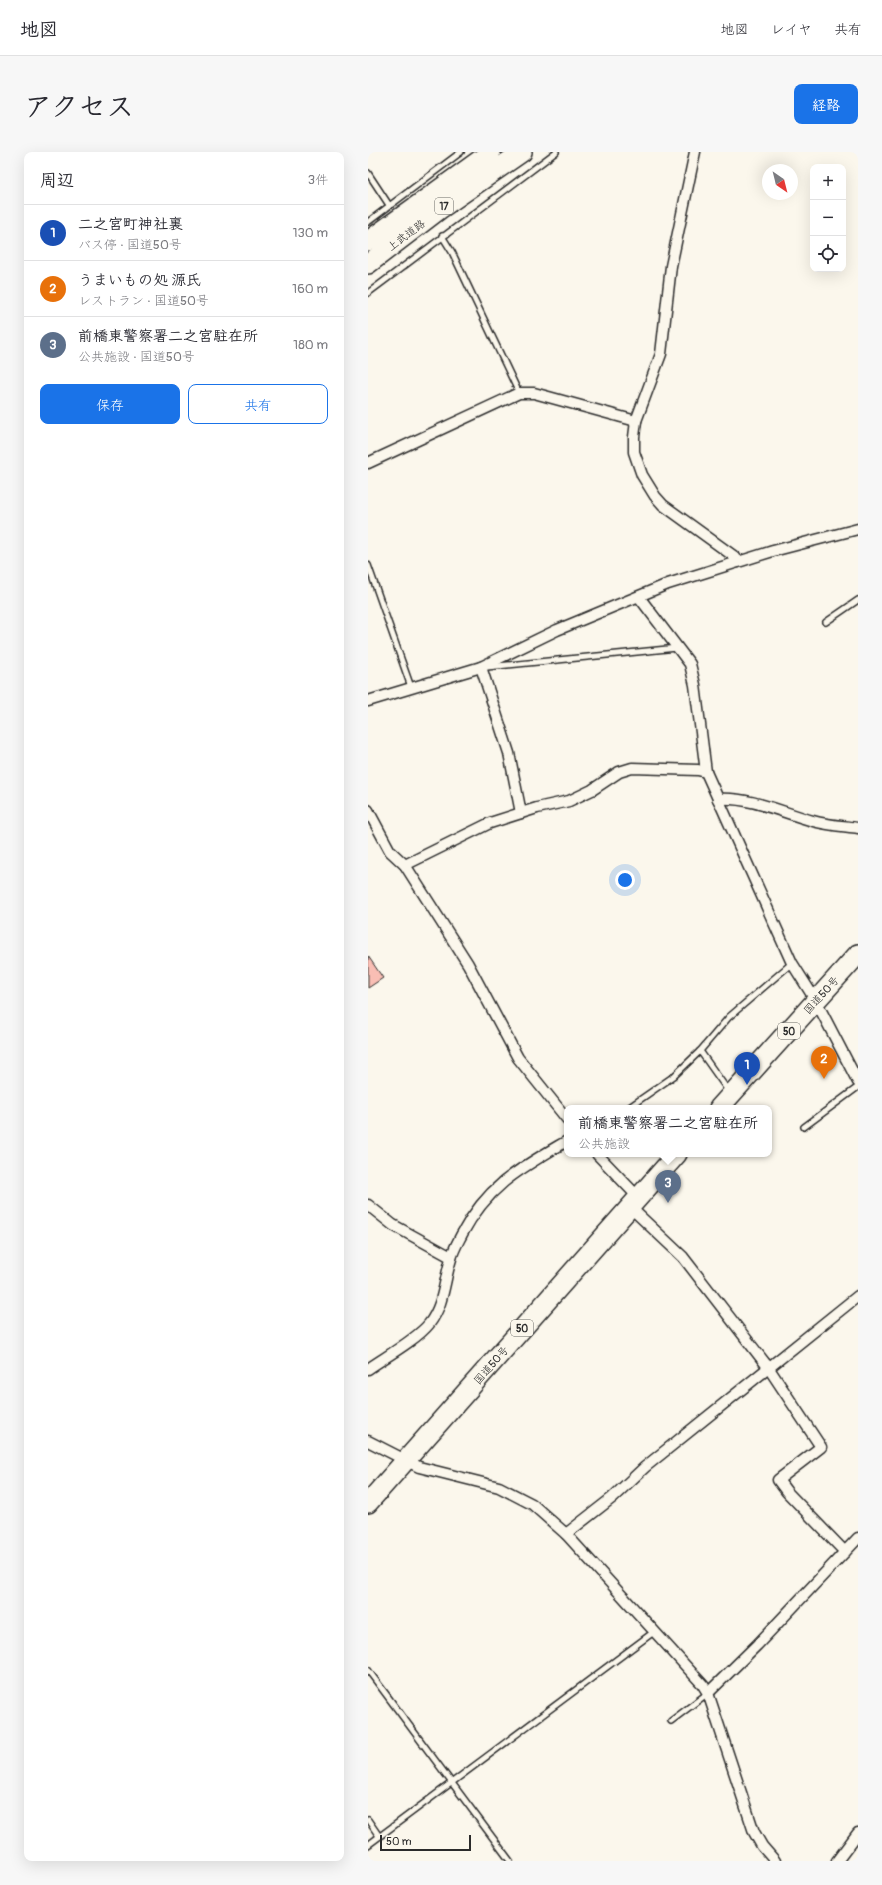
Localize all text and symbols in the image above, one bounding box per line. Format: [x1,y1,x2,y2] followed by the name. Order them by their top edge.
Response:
[20,18,58,42] text: 地図
[721,21,749,38] text: 地図
[771,21,812,38] text: レイヤ
[834,21,862,38] text: 共有
[794,84,858,124] button: 経路
[24,90,134,125] text: アクセス
[762,164,798,200] north arrow
[810,164,846,272] map controls
[810,164,846,200] button: +
[40,170,74,191] text: 周辺
[308,172,328,188] text: 3件
[435,198,453,214] road number: 17
[810,200,846,236] button: −
[78,215,183,234] text: 二之宮町神社裏
[385,217,428,254] street label: 上武道路
[50,225,56,241] text: 1
[292,225,328,241] text: 130 m
[810,236,846,272] button: locate
[78,237,182,253] text: バス停 · 国道50号
[78,271,201,290] text: うまいもの処 源氏
[49,281,57,297] text: 2
[292,281,328,297] text: 160 m
[78,293,209,309] text: レストラン · 国道50号
[78,327,258,346] text: 前橋東警察署二之宮駐在所
[49,337,57,353] text: 3
[293,337,328,353] text: 180 m
[78,349,195,365] text: 公共施設 · 国道50号
[40,384,180,424] button: 保存
[188,384,328,424] button: 共有
[615,870,635,890] your location
[801,974,842,1017] street label: 国道50号
[778,1023,800,1039] road number: 50
[811,1046,837,1079] pin: 2
[734,1052,760,1085] pin: 1
[564,1105,772,1157] popup
[578,1114,758,1133] text: 前橋東警察署二之宮駐在所
[578,1136,630,1152] text: 公共施設
[655,1170,681,1203] pin: 3
[511,1320,533,1336] road number: 50
[471,1344,512,1387] street label: 国道50号
[380,1833,471,1852] scale bar
[386,1835,412,1848] text: 50 m

